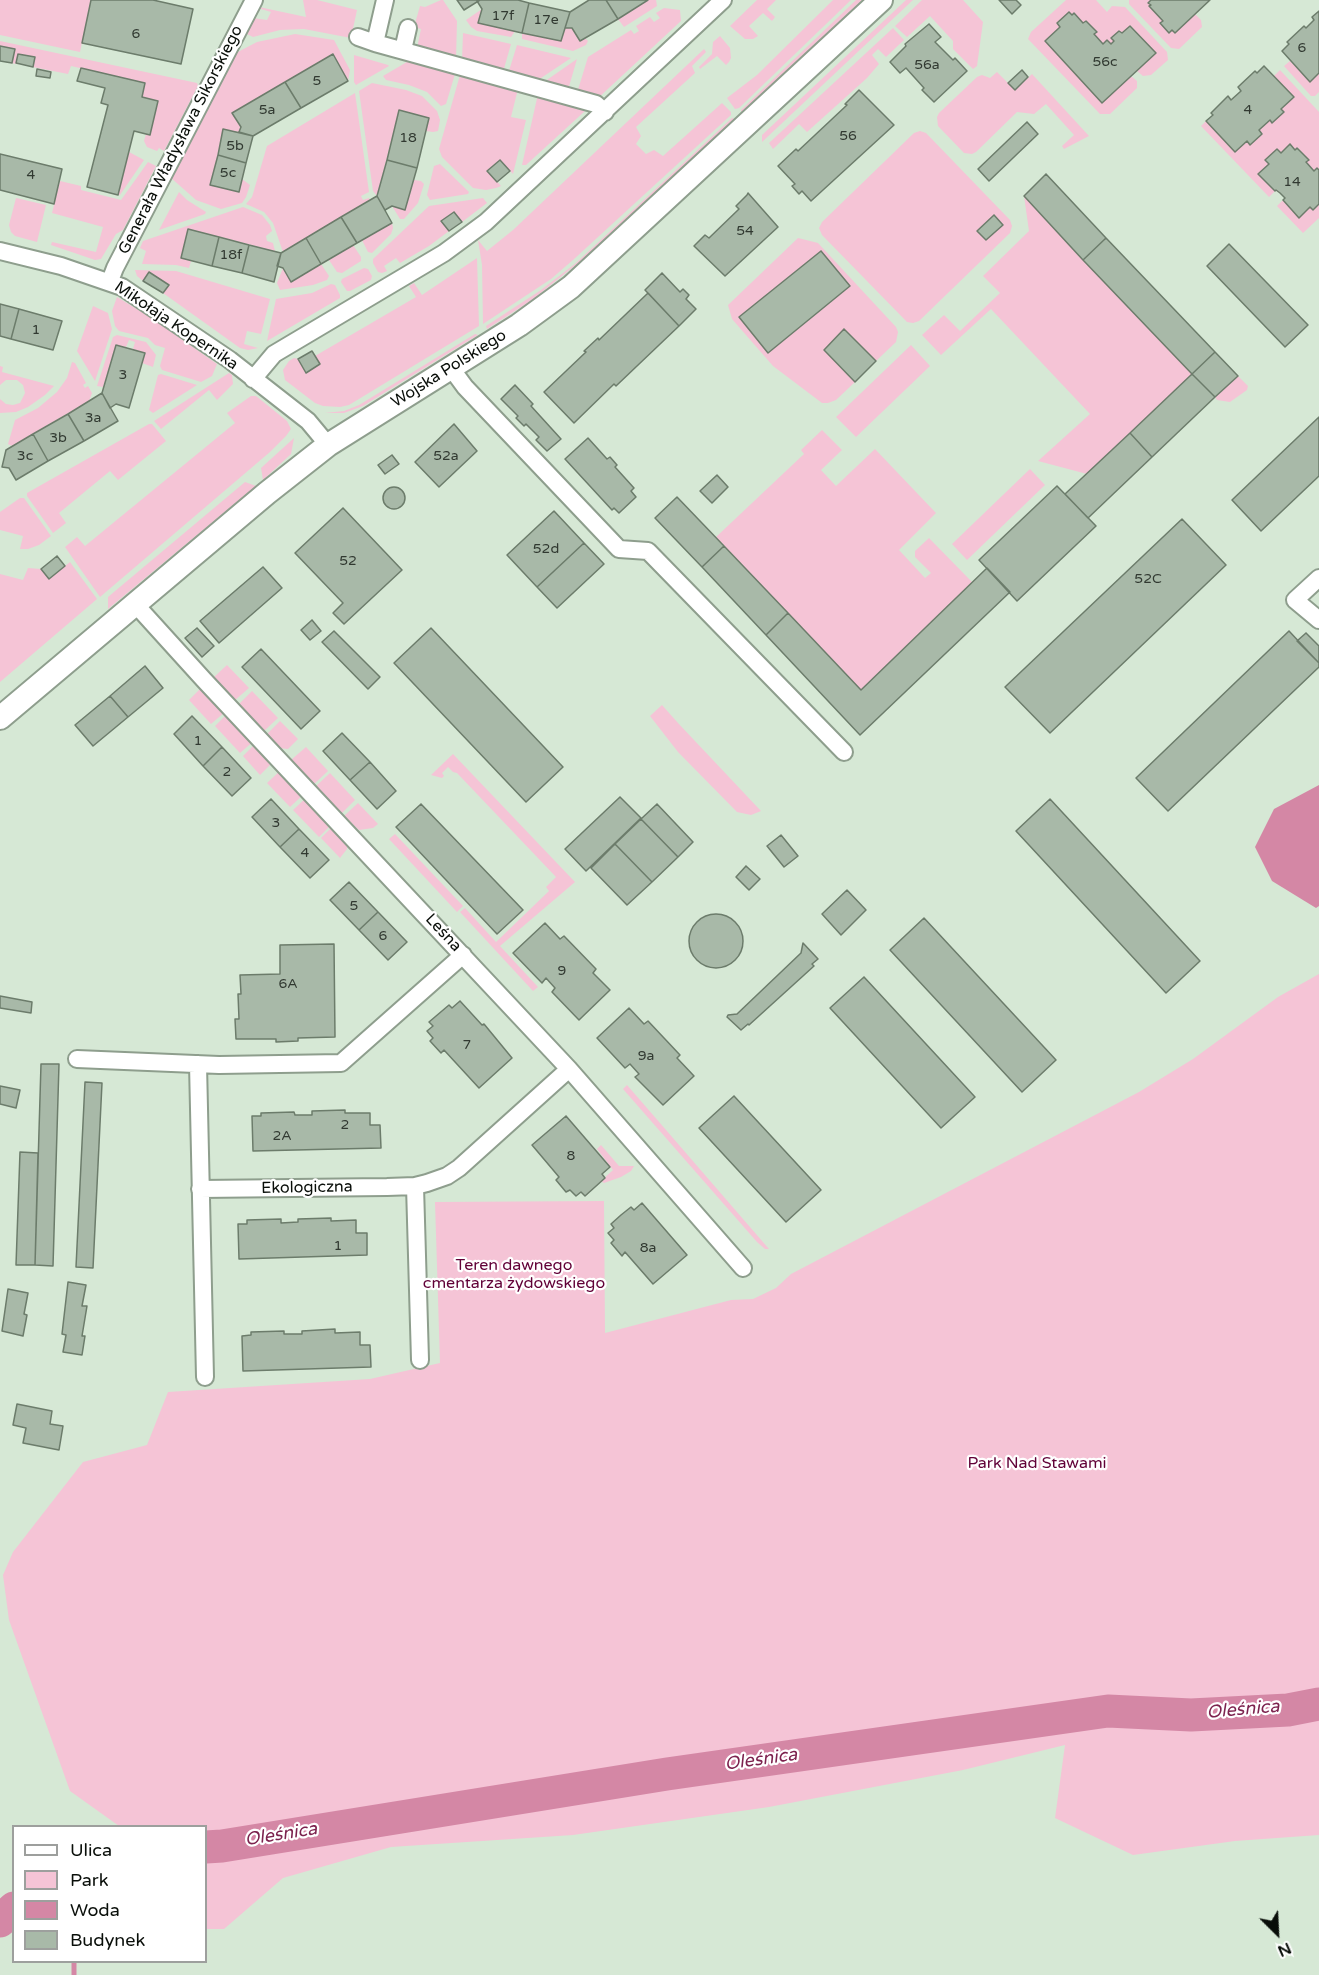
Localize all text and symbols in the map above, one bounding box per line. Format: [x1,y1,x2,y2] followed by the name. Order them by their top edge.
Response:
[492,8,514,24] house number: 17f
[533,12,559,28] house number: 17e
[115,22,247,258] street label: Generała Władysława Sikorskiego
[132,26,140,42] house number: 6
[1298,40,1306,56] house number: 6
[1092,54,1118,70] house number: 56c
[914,57,940,73] house number: 56a
[313,73,321,89] house number: 5
[259,102,275,118] house number: 5a
[1244,102,1252,118] house number: 4
[839,128,857,144] house number: 56
[399,130,417,146] house number: 18
[226,138,244,154] house number: 5b
[220,165,236,181] house number: 5c
[27,167,35,183] house number: 4
[1283,174,1301,190] house number: 14
[736,223,754,239] house number: 54
[220,247,242,263] house number: 18f
[111,278,241,374] street label: Mikołaja Kopernika
[32,322,40,338] house number: 1
[388,326,510,412] street label: Wojska Polskiego
[119,367,127,383] house number: 3
[85,410,101,426] house number: 3a
[49,430,67,446] house number: 3b
[17,448,33,464] house number: 3c
[433,448,459,464] house number: 52a
[533,541,559,557] house number: 52d
[339,553,357,569] house number: 52
[1134,571,1162,587] house number: 52C
[194,733,202,749] house number: 1
[223,764,231,780] house number: 2
[272,815,280,831] house number: 3
[301,845,309,861] house number: 4
[350,898,358,914] house number: 5
[421,910,465,956] street label: Leśna
[379,928,387,944] house number: 6
[558,963,566,979] house number: 9
[278,976,298,992] house number: 6A
[463,1037,471,1053] house number: 7
[638,1048,654,1064] house number: 9a
[341,1117,349,1133] house number: 2
[272,1128,292,1144] house number: 2A
[567,1148,575,1164] house number: 8
[261,1178,353,1198] street label: Ekologiczna
[334,1238,342,1254] house number: 1
[640,1240,656,1256] house number: 8a
[423,1256,605,1294] park label: Teren dawnego cmentarza żydowskiego
[967,1454,1107,1474] park label: Park Nad Stawami
[1206,1696,1280,1724] water label: Oleśnica
[723,1744,799,1776] water label: Oleśnica
[243,1819,319,1851] water label: Oleśnica
[12,1825,207,1963] legend
[70,1839,112,1861] text: Ulica
[70,1869,108,1891] text: Park
[70,1899,120,1921] text: Woda
[1247,1903,1307,1963] north arrow
[70,1929,145,1951] text: Budynek
[1274,1938,1294,1961] text: N

